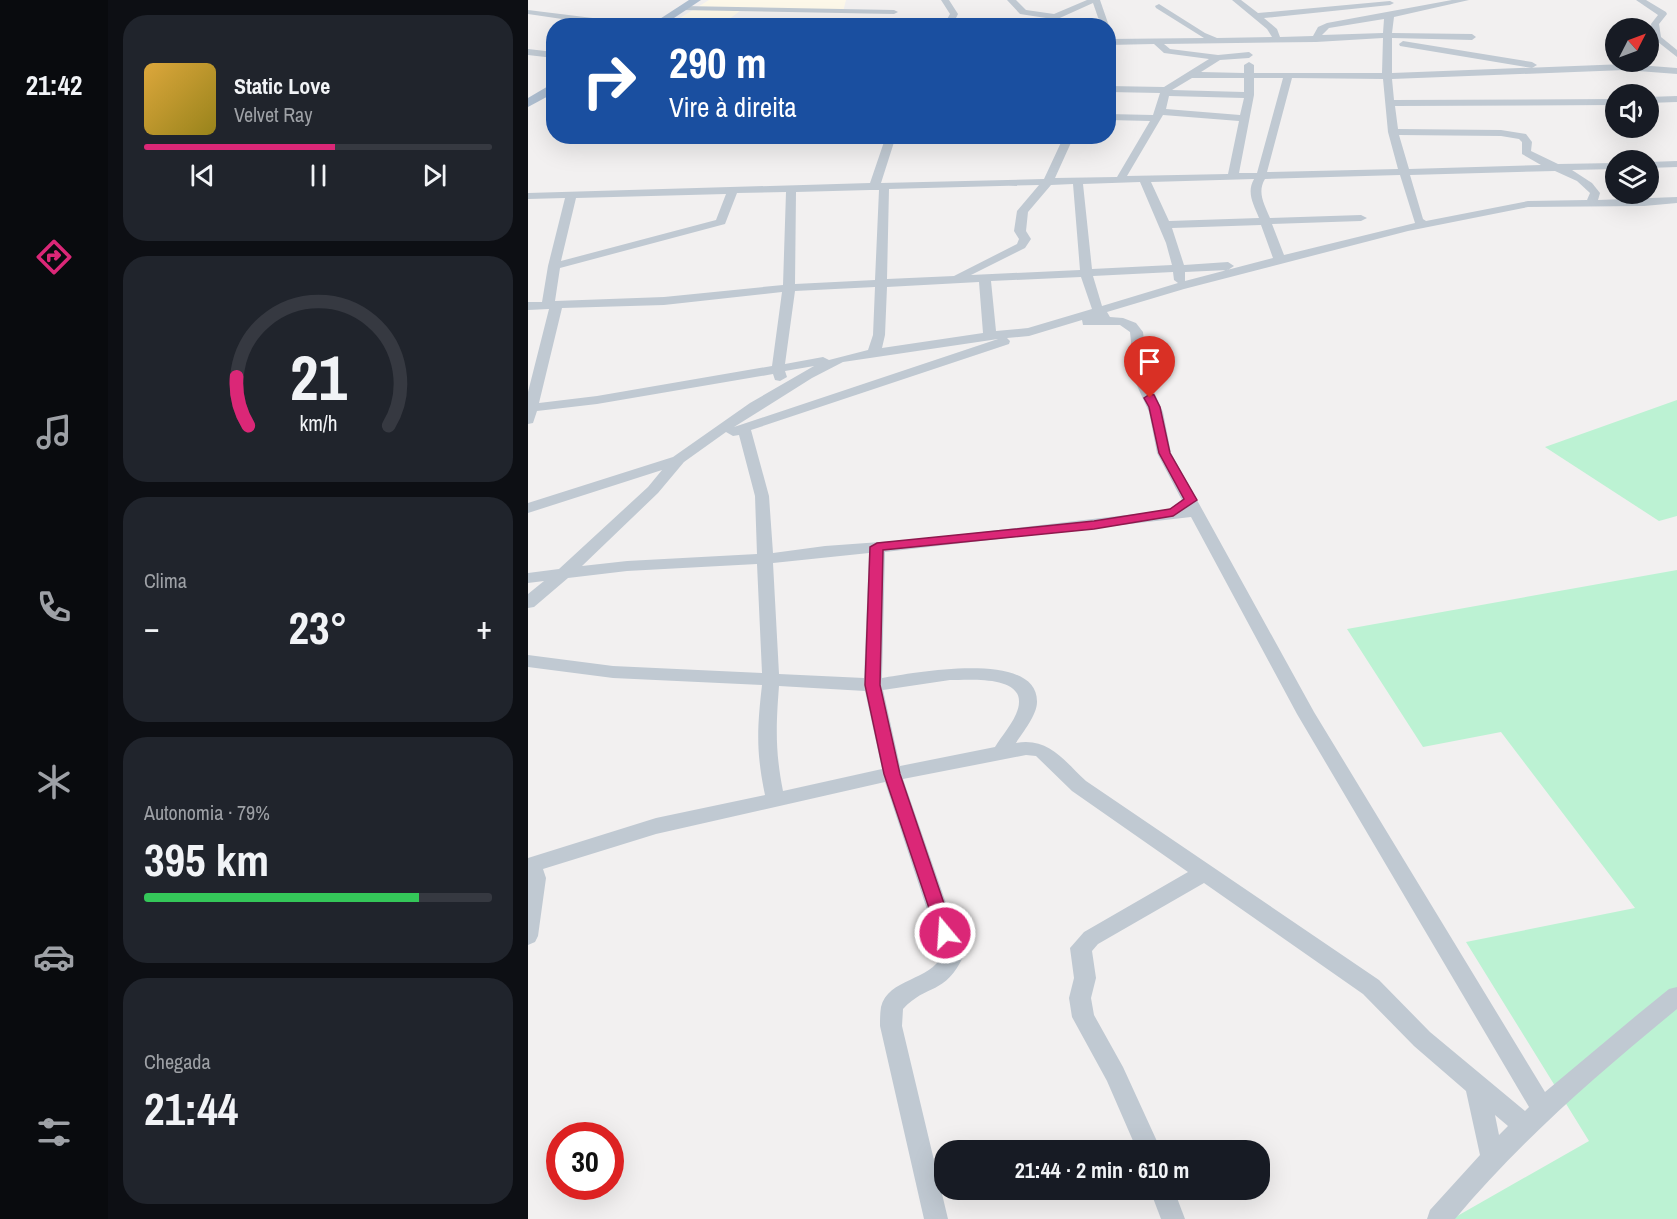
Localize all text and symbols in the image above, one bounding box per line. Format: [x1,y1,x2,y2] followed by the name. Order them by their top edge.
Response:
[1605,18,1659,72] north arrow
[1605,18,1659,204] map controls
[669,35,767,91] text: 290 m
[570,42,648,120] icon: right
[26,67,82,103] text: 21:42
[234,71,330,101] text: Static Love
[1605,84,1659,138] button: sound
[669,89,797,125] text: Vire à direita
[234,101,312,128] text: Velvet Ray
[1605,150,1659,204] button: layers
[186,159,219,192] icon: previous
[302,159,335,192] icon: pause
[418,159,451,192] icon: next
[33,236,75,278] icon: directions
[290,335,347,419] text: 21
[1124,336,1175,398] pin
[1133,345,1166,378] icon: arrive
[299,409,337,438] text: km/h
[33,411,75,453] icon: music
[144,567,187,594] text: Clima
[33,586,75,628] icon: phone
[288,597,348,658] text: 23°
[144,605,160,649] text: −
[476,605,492,649] text: +
[33,761,75,803] icon: climate
[144,799,270,826] text: Autonomia · 79%
[144,829,269,890] text: 395 km
[913,901,977,965] position arrow
[33,936,75,978] icon: car
[144,1048,211,1075] text: Chegada
[144,1078,238,1139] text: 21:44
[33,1111,75,1153] icon: filters
[546,1122,624,1200] speed limit sign: 30
[1015,1155,1189,1185] text: 21:44 · 2 min · 610 m

